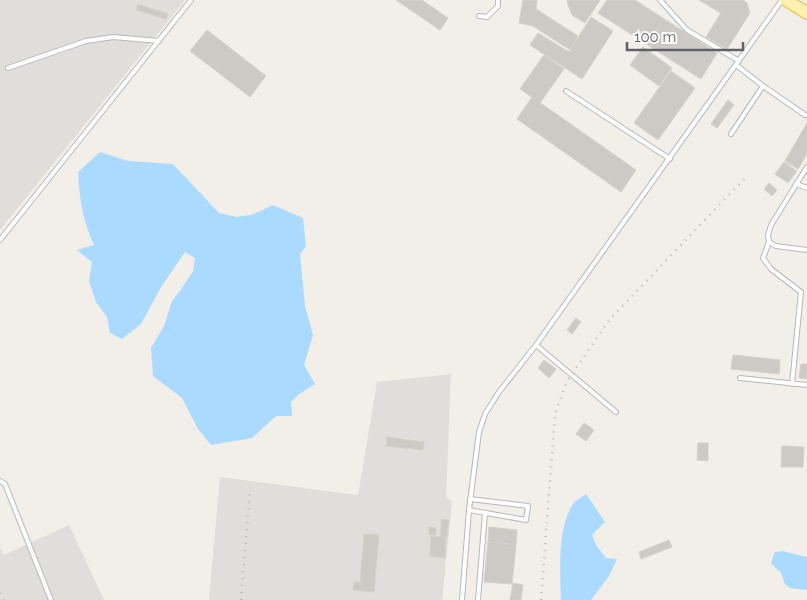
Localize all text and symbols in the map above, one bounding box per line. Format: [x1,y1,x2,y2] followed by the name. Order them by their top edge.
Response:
[627,20,743,52] scale bar
[634,28,676,46] text: 100 m

